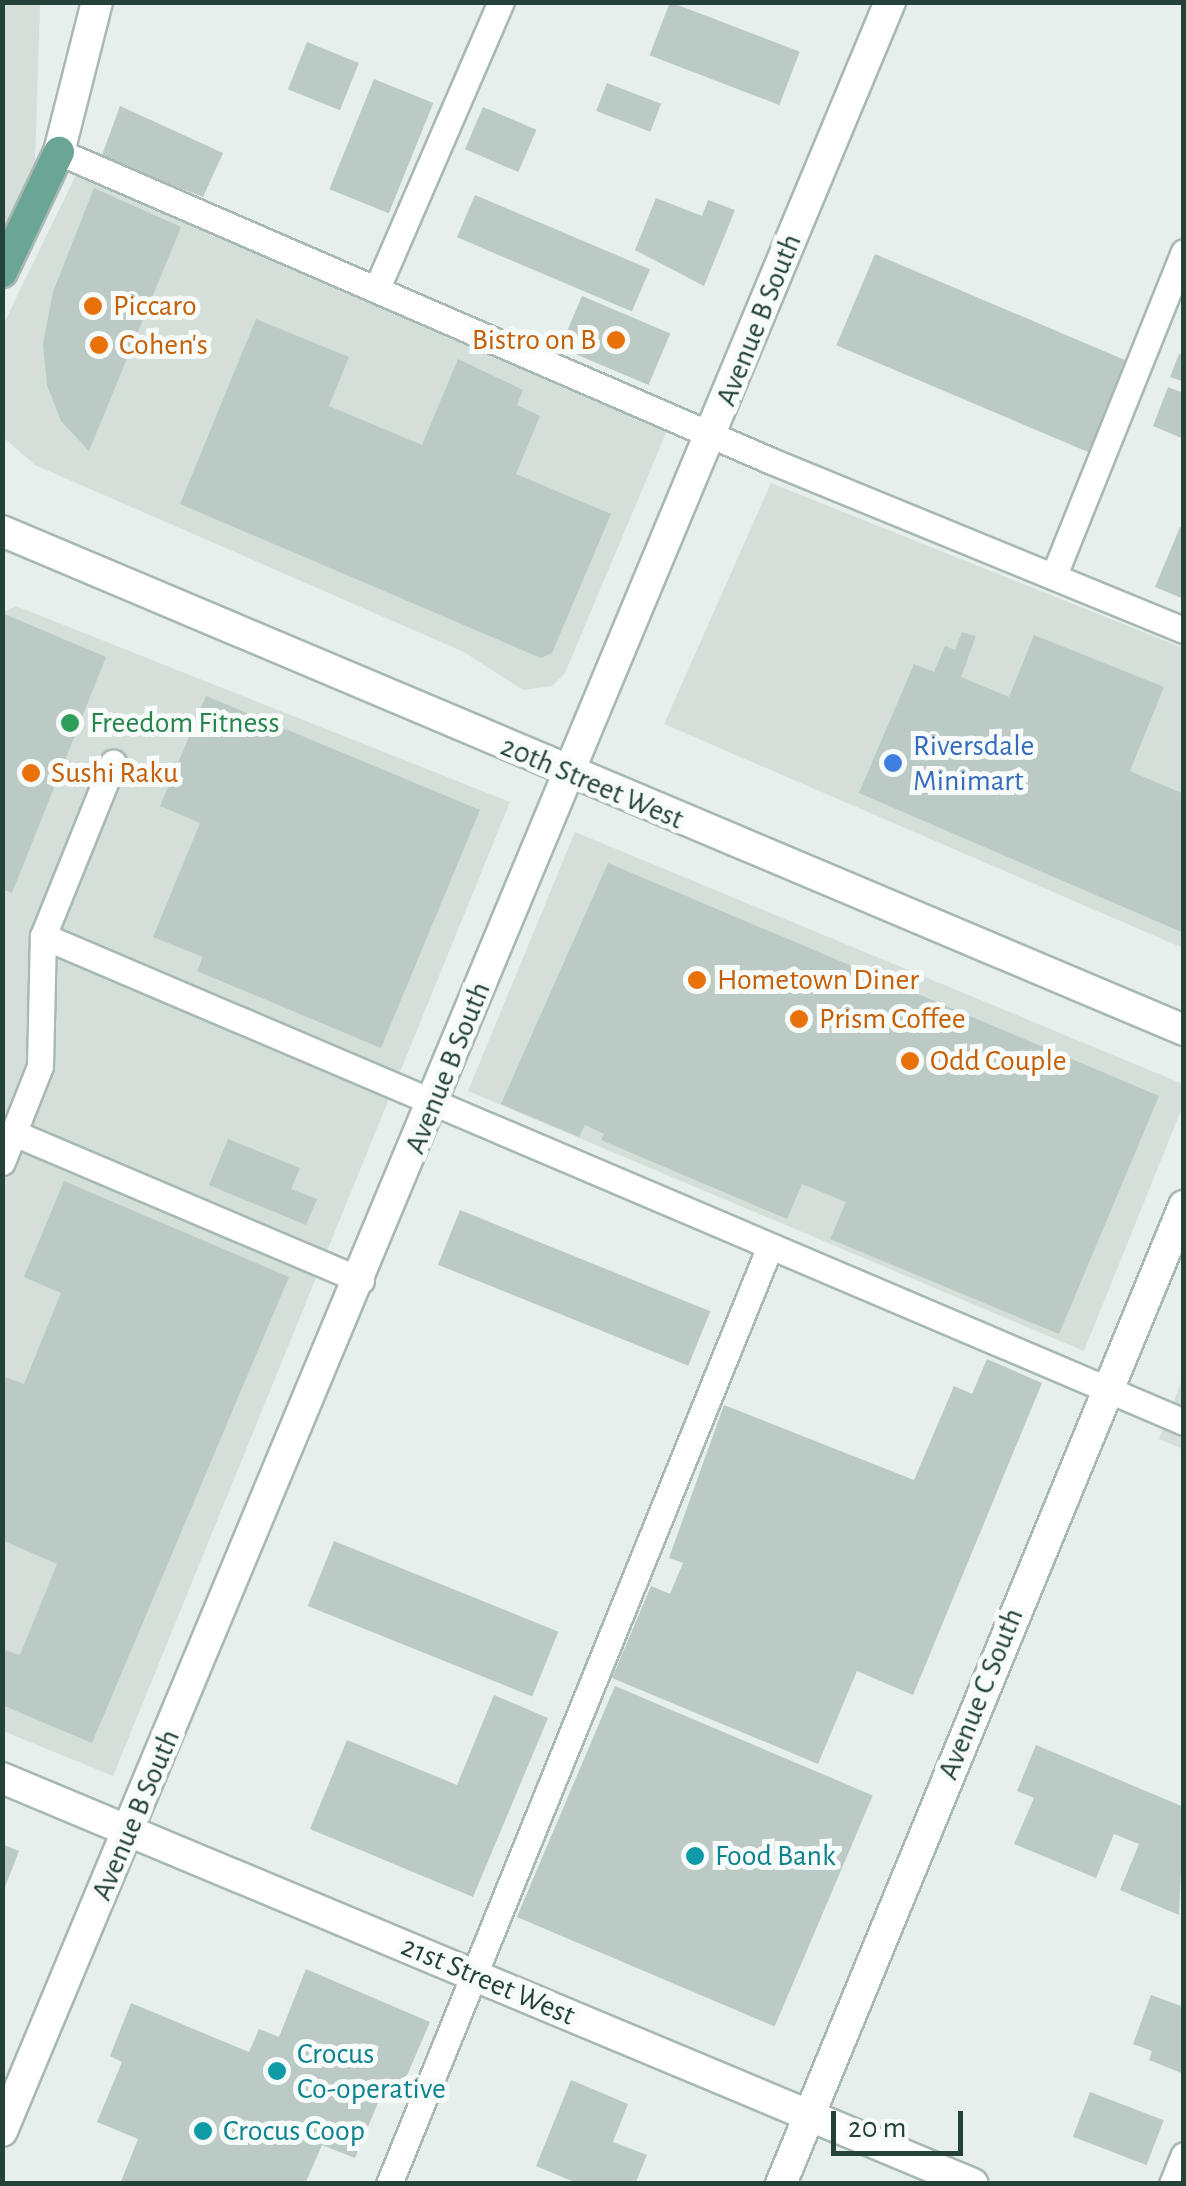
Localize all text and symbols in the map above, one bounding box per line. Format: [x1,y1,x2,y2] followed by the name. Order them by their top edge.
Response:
[708,229,810,411] street label: Avenue B South
[113,288,197,324] place label: Piccaro
[82,295,104,317] marker: Piccaro
[472,322,596,358] place label: Bistro on B
[119,327,208,363] place label: Cohen's
[605,329,627,351] marker: Bistro on B
[88,334,110,356] marker: Cohen's
[90,705,280,741] place label: Freedom Fitness
[59,712,81,734] marker: Freedom Fitness
[495,728,689,838] street label: 20th Street West
[913,728,1034,798] place label: Riversdale Minimart
[882,752,904,774] marker: Riversdale Minimart
[51,755,178,791] place label: Sushi Raku
[20,762,42,784] marker: Sushi Raku
[717,962,919,998] place label: Hometown Diner
[686,969,708,991] marker: Hometown Diner
[397,977,499,1159] street label: Avenue B South
[819,1001,966,1037] place label: Prism Coffee
[788,1008,810,1030] marker: Prism Coffee
[930,1043,1067,1079] place label: Odd Couple
[899,1050,921,1072] marker: Odd Couple
[930,1603,1032,1785] street label: Avenue C South
[84,1724,188,1906] street label: Avenue B South
[715,1838,836,1874] place label: Food Bank
[684,1845,706,1867] marker: Food Bank
[396,1928,580,2034] street label: 21st Street West
[297,2036,446,2106] place label: Crocus Co-operative
[266,2060,288,2082] marker: Crocus Co-operative
[836,2091,968,2153] scale bar
[223,2113,365,2149] place label: Crocus Coop
[848,2113,906,2143] text: 20 m
[192,2120,214,2142] marker: Crocus Coop

